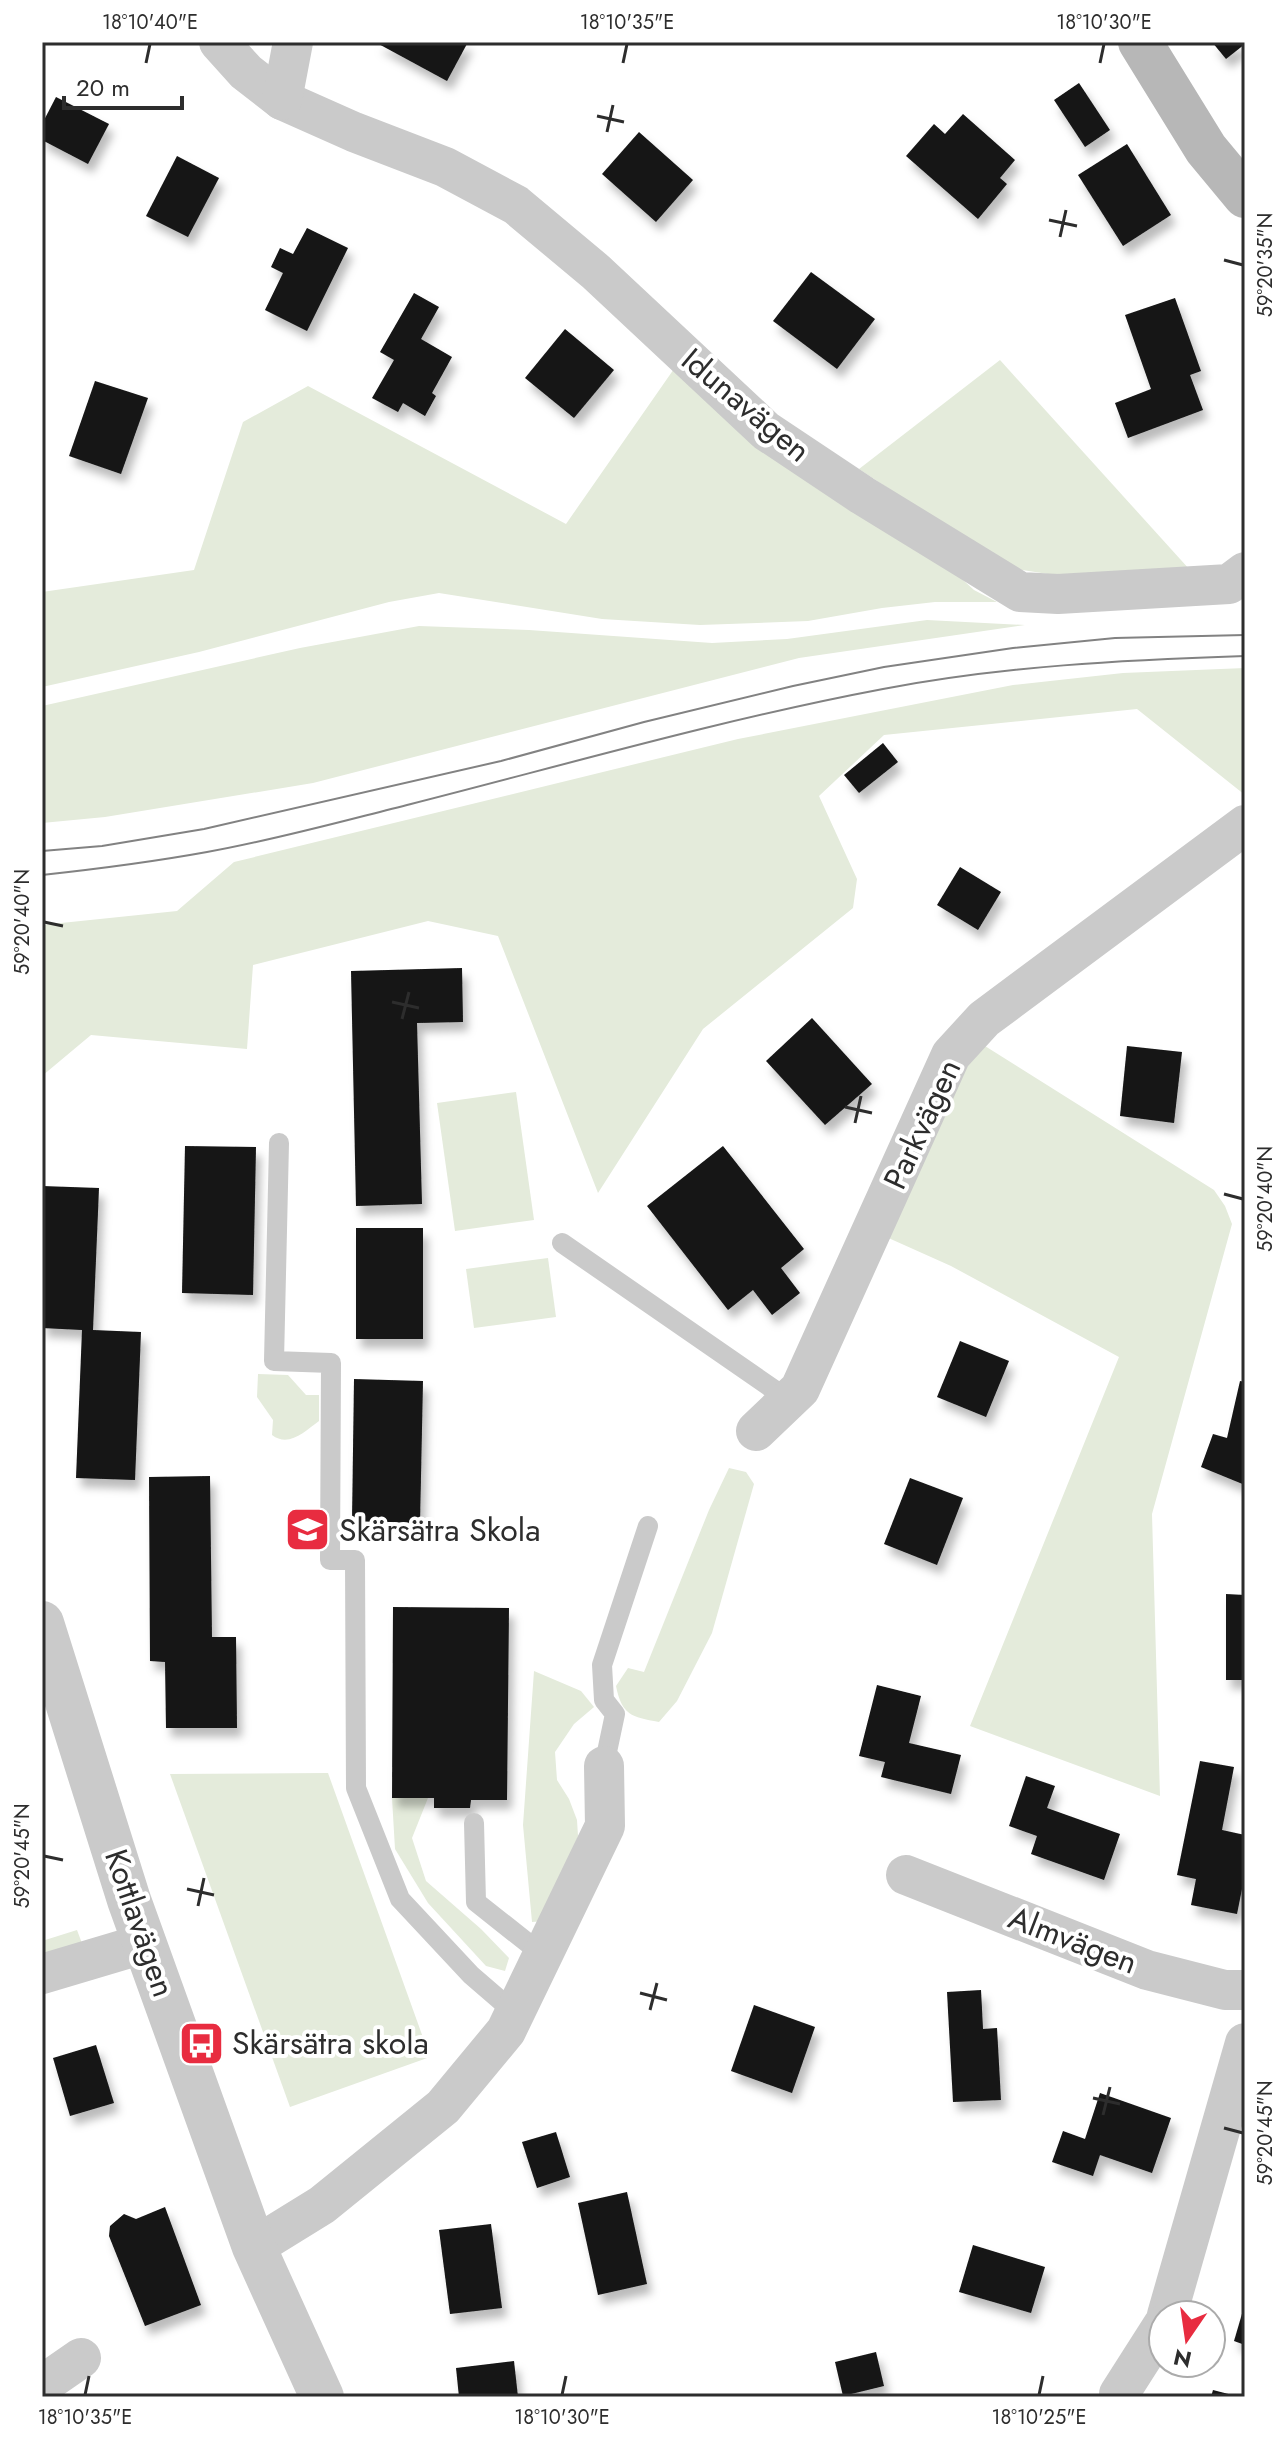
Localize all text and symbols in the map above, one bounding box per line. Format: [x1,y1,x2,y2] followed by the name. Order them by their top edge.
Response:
[102,8,198,37] text: 18°10'40"E
[580,8,674,37] text: 18°10'35"E
[1056,8,1152,37] text: 18°10'30"E
[64,60,182,110] scale bar
[76,70,130,105] text: 20 m
[1251,213,1280,317] text: 59°20'35"N
[671,337,821,473] street label: Idunavägen
[8,869,37,975] text: 59°20'40"N
[872,1051,972,1197] street label: Parkvägen
[1251,1146,1280,1252] text: 59°20'40"N
[284,1506,332,1554] school or university icon: Skärsätra Skola
[339,1507,541,1553] place label: Skärsätra Skola
[8,1803,37,1909] text: 59°20'45"N
[93,1843,187,2003] street label: Kottlavägen
[1002,1894,1144,1986] street label: Almvägen
[177,2019,225,2067] bus stop icon: Skärsätra skola
[232,2020,429,2066] place label: Skärsätra skola
[1251,2080,1280,2186] text: 59°20'45"N
[1147,2299,1227,2379] north arrow
[1170,2341,1195,2376] text: N
[38,2403,132,2432] text: 18°10'35"E
[514,2403,610,2432] text: 18°10'30"E
[991,2403,1087,2432] text: 18°10'25"E

